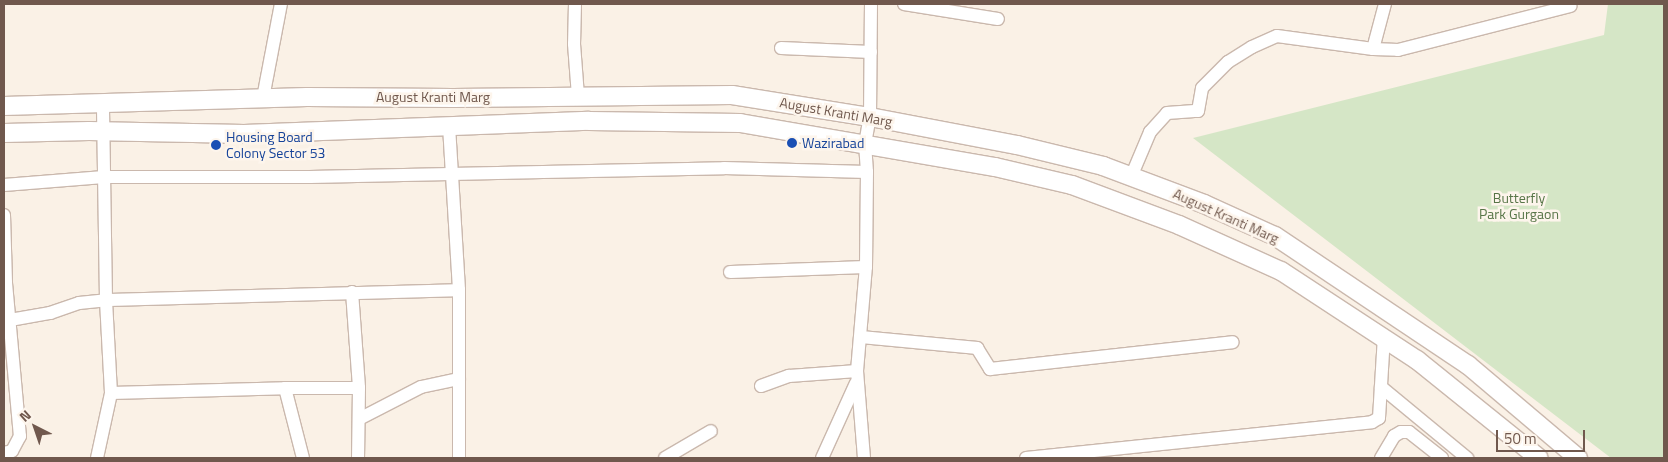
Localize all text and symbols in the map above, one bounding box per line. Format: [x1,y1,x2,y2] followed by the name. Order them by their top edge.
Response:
[376,89,490,105] street label: August Kranti Marg
[778,94,894,130] street label: August Kranti Marg
[226,129,325,162] place label: Housing Board Colony Sector 53
[802,135,864,151] place label: Wazirabad
[786,137,798,149] marker: Wazirabad
[210,139,222,151] marker: Housing Board Colony Sector 53
[1171,185,1281,247] street label: August Kranti Marg
[1479,190,1559,222] park label: Butterfly Park Gurgaon
[10,402,60,452] north arrow
[14,404,35,426] text: N
[1498,420,1587,452] scale bar
[1504,427,1537,450] text: 50 m

